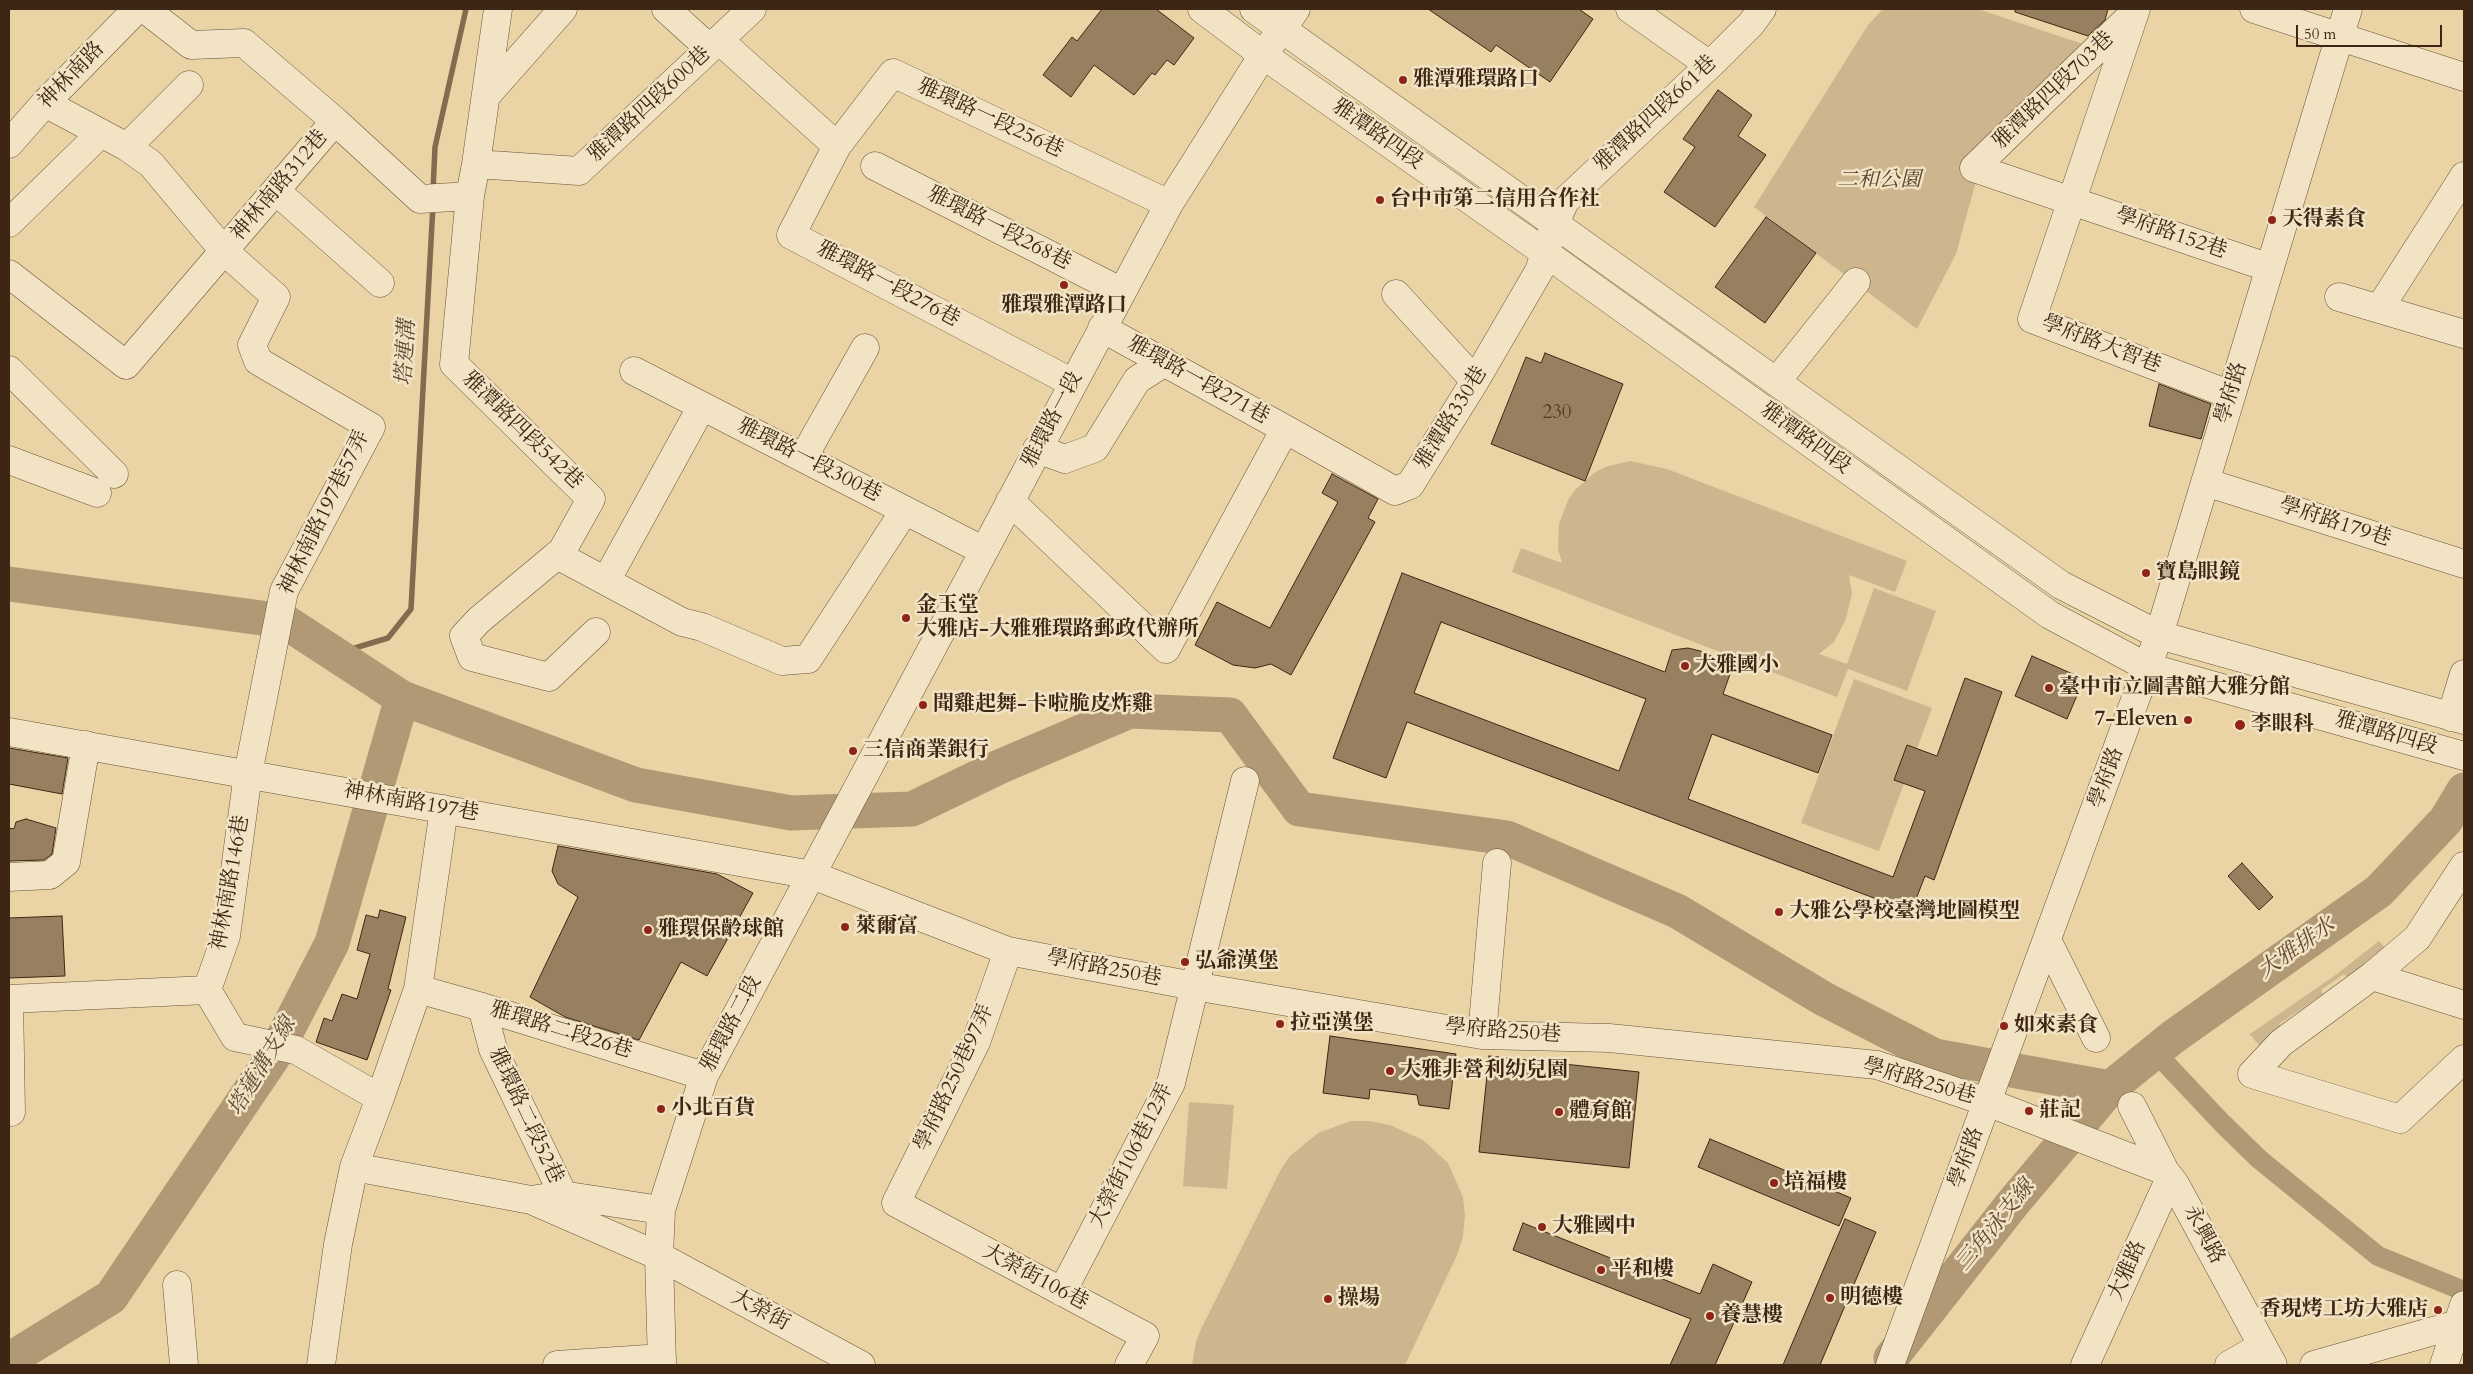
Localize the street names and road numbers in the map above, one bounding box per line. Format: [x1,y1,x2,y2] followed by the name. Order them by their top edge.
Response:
[1988,27,2120,155] street label: 雅潭路四段703巷
[34,37,110,115] street label: 神林南路
[584,42,716,168] street label: 雅潭路四段600巷
[1590,51,1722,177] street label: 雅潭路四段661巷
[913,74,1067,164] street label: 雅環路一段256巷
[1327,95,1427,175] street label: 雅潭路四段
[226,125,334,247] street label: 神林南路312巷
[923,182,1075,276] street label: 雅環路一段268巷
[2112,203,2230,265] street label: 學府路152巷
[812,237,964,333] street label: 雅環路一段276巷
[2038,311,2164,379] street label: 學府路大智巷
[1123,332,1273,430] street label: 雅環路一段271巷
[2211,359,2253,427] street label: 學府路
[1411,362,1493,474] street label: 雅潭路330巷
[456,367,588,495] street label: 雅潭路四段542巷
[1017,368,1089,472] street label: 雅環路一段
[1755,398,1855,480] street label: 雅潭路四段
[733,414,885,508] street label: 雅環路一段300巷
[274,427,376,599] street label: 神林南路197巷57弄
[2276,493,2394,553] street label: 學府路179巷
[2332,707,2440,761] street label: 雅潭路四段
[2084,744,2130,812] street label: 學府路
[341,779,481,827] street label: 神林南路197巷
[207,813,255,953] street label: 神林南路146巷
[1045,946,1163,992] street label: 學府路250巷
[696,972,768,1076] street label: 雅環路二段
[487,997,635,1065] street label: 雅環路二段26巷
[910,1001,1000,1155] street label: 學府路250巷97弄
[1444,1015,1562,1049] street label: 學府路250巷
[482,1044,568,1188] street label: 雅環路二段52巷
[1860,1054,1978,1110] street label: 學府路250巷
[1085,1080,1179,1232] street label: 大榮街106巷12弄
[1944,1124,1990,1192] street label: 學府路
[2177,1201,2229,1269] street label: 永興路
[2104,1237,2152,1305] street label: 大雅路
[978,1240,1092,1316] street label: 大榮街106巷
[726,1285,794,1337] street label: 大榮街

